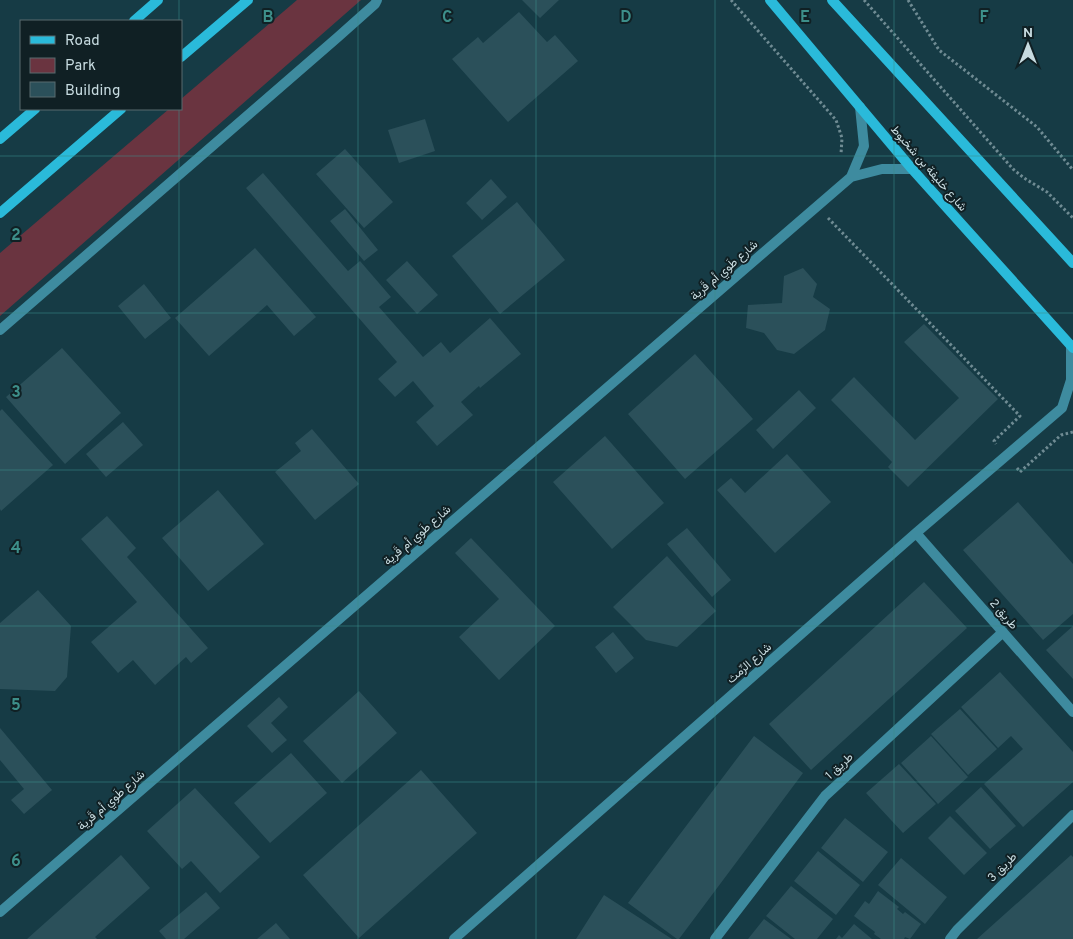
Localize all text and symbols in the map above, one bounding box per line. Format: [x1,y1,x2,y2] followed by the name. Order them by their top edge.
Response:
[262,8,274,28] text: B
[442,8,452,28] text: C
[620,8,632,28] text: D
[800,8,810,28] text: E
[979,8,989,28] text: F
[20,20,182,110] legend
[1003,20,1053,70] north arrow
[1023,25,1033,42] text: N
[65,32,100,51] text: Road
[65,57,96,76] text: Park
[65,82,120,101] text: Building
[886,122,970,215] street label: شارع خليفة بن شخبوط
[11,226,21,246] text: 2
[687,237,762,305] street label: شارع طَوي أم قَرية
[11,383,21,403] text: 3
[380,502,455,570] street label: شارع طَوي أم قَرية
[11,539,21,559] text: 4
[986,596,1021,633] street label: طريق 2
[724,640,775,688] street label: شارع الرِّمث
[11,696,21,716] text: 5
[822,750,857,784] street label: طريق 1
[74,767,149,835] street label: شارع طَوي أم قَرية
[984,849,1021,886] street label: طريق 3
[11,852,21,872] text: 6

